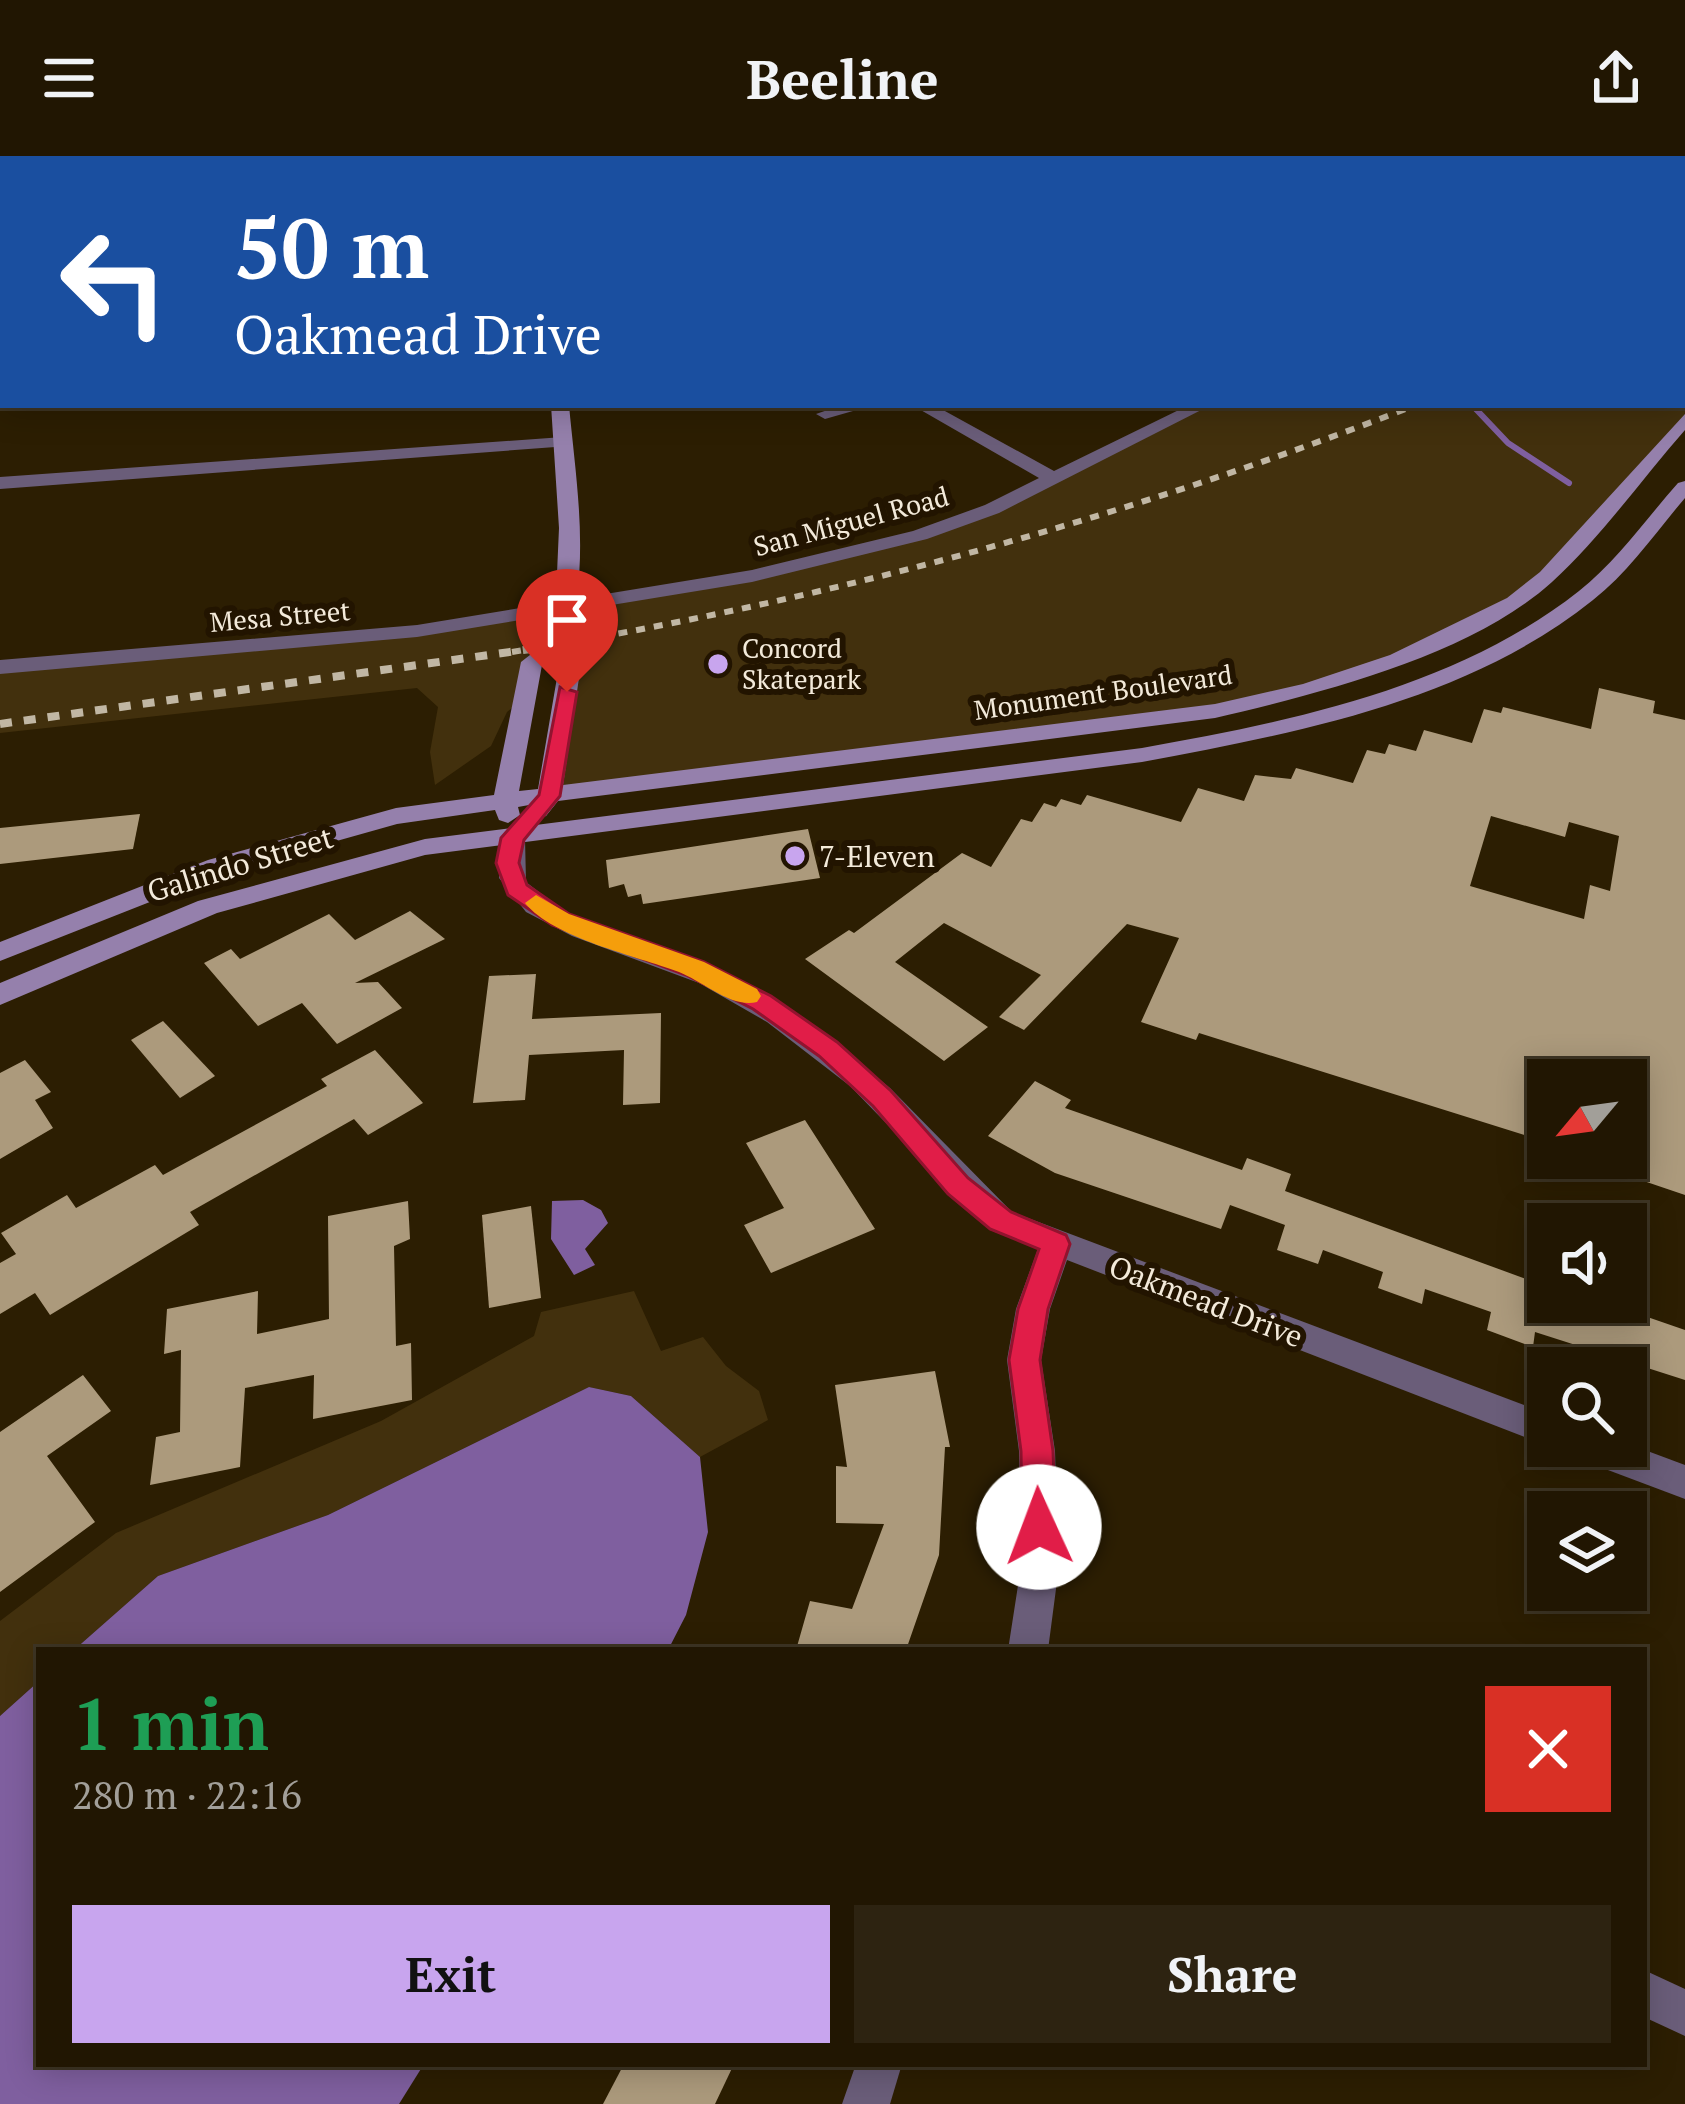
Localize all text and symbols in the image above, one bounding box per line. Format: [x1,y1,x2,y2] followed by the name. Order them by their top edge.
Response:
[746,43,939,114] text: Beeline
[36,45,102,111] icon: menu
[1583,45,1649,111] icon: share
[234,191,429,302] text: 50 m
[36,204,192,360] icon: left
[234,298,602,369] text: Oakmead Drive
[750,478,952,564] street label: San Miguel Road
[516,569,618,692] pin
[534,587,600,653] icon: arrive
[208,592,352,640] street label: Mesa Street
[742,630,861,697] place label: Concord Skatepark
[705,651,731,677] marker: Concord Skatepark
[972,656,1234,728] street label: Monument Boulevard
[142,817,338,911] street label: Galindo Street
[819,836,935,876] place label: 7-Eleven
[782,843,808,869] marker: 7-Eleven
[1527,1059,1647,1179] north arrow
[1527,1059,1647,1611] map controls
[1527,1203,1647,1323] button: sound
[1103,1246,1309,1356] street label: Oakmead Drive
[1527,1347,1647,1467] button: search
[976,1464,1102,1590] position arrow
[1527,1491,1647,1611] button: layers
[72,1675,269,1771] text: 1 min
[1485,1686,1611,1812] button: close
[72,1768,302,1820] text: 280 m · 22:16
[72,1905,830,2043] button: Exit
[854,1905,1611,2043] button: Share

